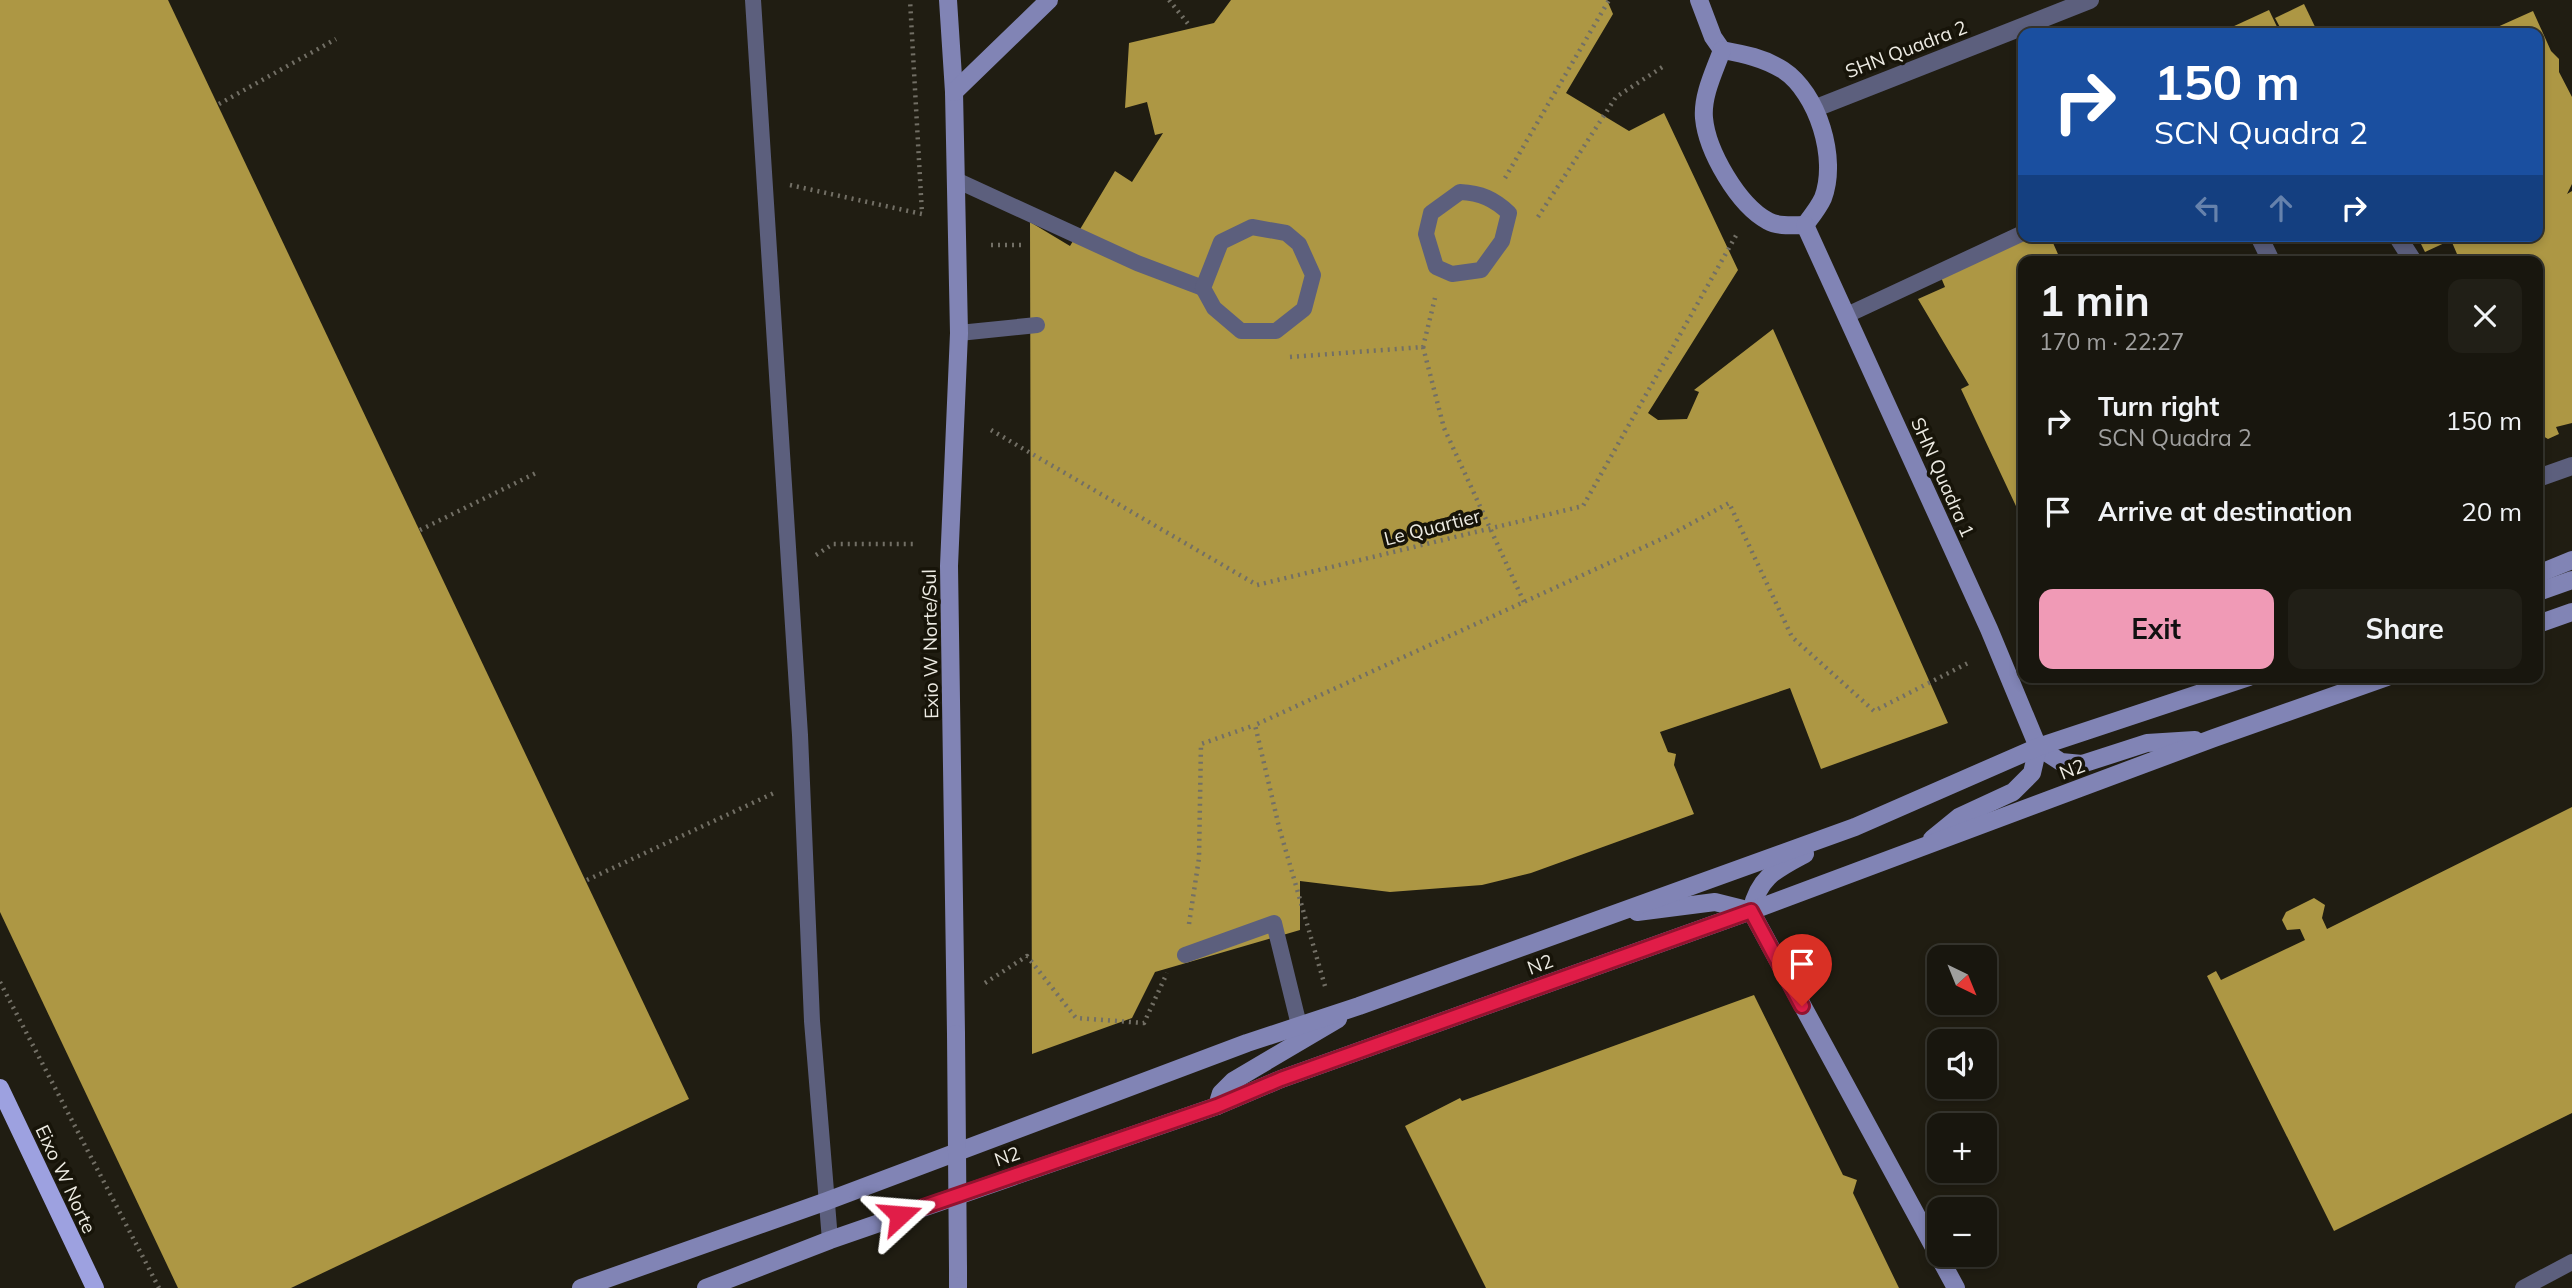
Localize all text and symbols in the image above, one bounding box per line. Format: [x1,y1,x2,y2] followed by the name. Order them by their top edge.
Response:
[1842,15,1970,83] street label: SHN Quadra 2
[2154,51,2300,112] text: 150 m
[2039,56,2130,147] icon: right
[2154,112,2368,152] text: SCN Quadra 2
[2189,189,2227,227] icon: left
[2262,189,2300,227] icon: ahead
[2335,189,2373,227] icon: right
[2039,274,2150,327] text: 1 min
[2448,279,2522,353] button: close
[2039,327,2184,356] text: 170 m · 22:27
[2098,390,2219,423] text: Turn right
[2039,402,2077,440] icon: right
[2446,404,2522,437] text: 150 m
[1906,413,1980,541] street label: SHN Quadra 1
[2098,423,2252,452] text: SCN Quadra 2
[2039,493,2077,531] icon: arrive
[2098,495,2353,528] text: Arrive at destination
[2461,495,2522,528] text: 20 m
[1381,503,1483,551] street label: Le Quartier
[917,569,943,719] street label: Exio W Norte/Sul
[2039,589,2274,669] button: Exit
[2288,589,2522,669] button: Share
[2056,753,2088,785] street label: N2
[1772,934,1832,1006] pin
[1783,945,1821,983] icon: arrive
[1927,945,1997,1015] north arrow
[1927,945,1997,1267] map controls
[1524,948,1556,980] street label: N2
[1927,1029,1997,1099] button: sound
[1927,1113,1997,1183] button: +
[30,1121,102,1237] street label: Eixo W Norte
[991,1140,1023,1172] street label: N2
[863,1178,937,1252] position arrow
[1927,1197,1997,1267] button: −

